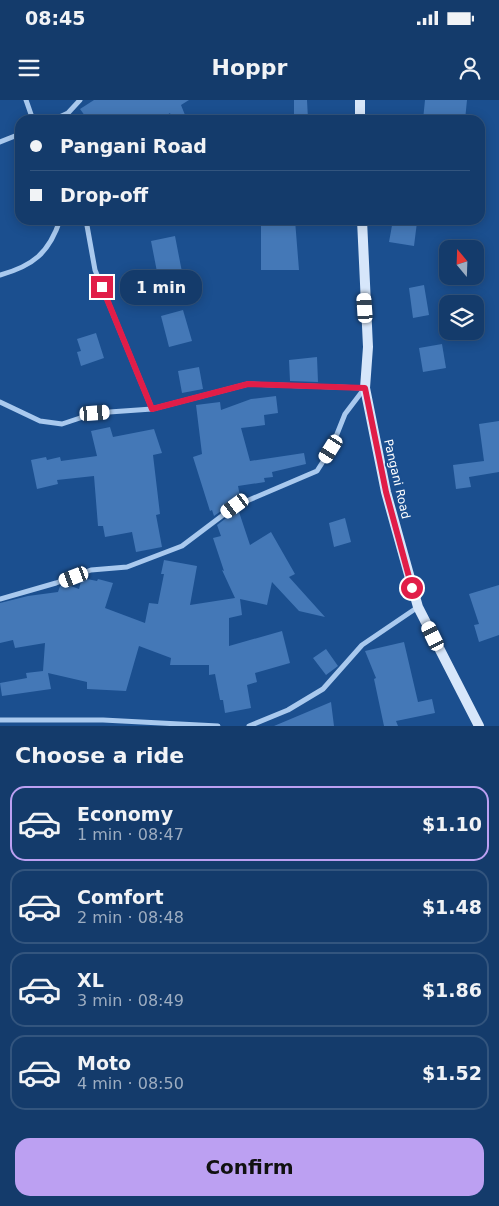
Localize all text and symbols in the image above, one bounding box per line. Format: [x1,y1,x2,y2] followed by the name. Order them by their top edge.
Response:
[25,7,85,29] text: 08:45
[15,54,43,82] icon: menu
[456,54,484,82] icon: person
[212,55,287,80] text: Hoppr
[60,135,207,157] text: Pangani Road
[60,184,148,206] text: Drop-off
[439,240,484,285] north arrow
[439,240,484,340] map controls
[120,270,202,304] callout: 1 min
[91,276,113,298] route end
[136,278,186,297] text: 1 min
[356,293,373,323] car
[439,295,484,340] button: layers
[79,404,110,422] car
[316,432,345,466] car
[381,438,413,520] street label: Pangani Road
[218,491,251,521] car
[57,565,90,589] car
[401,577,423,599] route start
[419,619,446,653] car
[15,743,184,768] text: Choose a ride
[17,801,62,846] icon: car
[77,803,173,825] text: Economy
[422,813,482,835] text: $1.10
[77,825,184,844] text: 1 min · 08:47
[17,884,62,929] icon: car
[77,886,164,908] text: Comfort
[422,896,482,918] text: $1.48
[77,908,184,927] text: 2 min · 08:48
[17,967,62,1012] icon: car
[77,969,104,991] text: XL
[422,979,482,1001] text: $1.86
[77,991,184,1010] text: 3 min · 08:49
[17,1050,62,1095] icon: car
[77,1052,131,1074] text: Moto
[422,1062,482,1084] text: $1.52
[77,1074,184,1093] text: 4 min · 08:50
[15,1138,484,1196] button: Confirm

